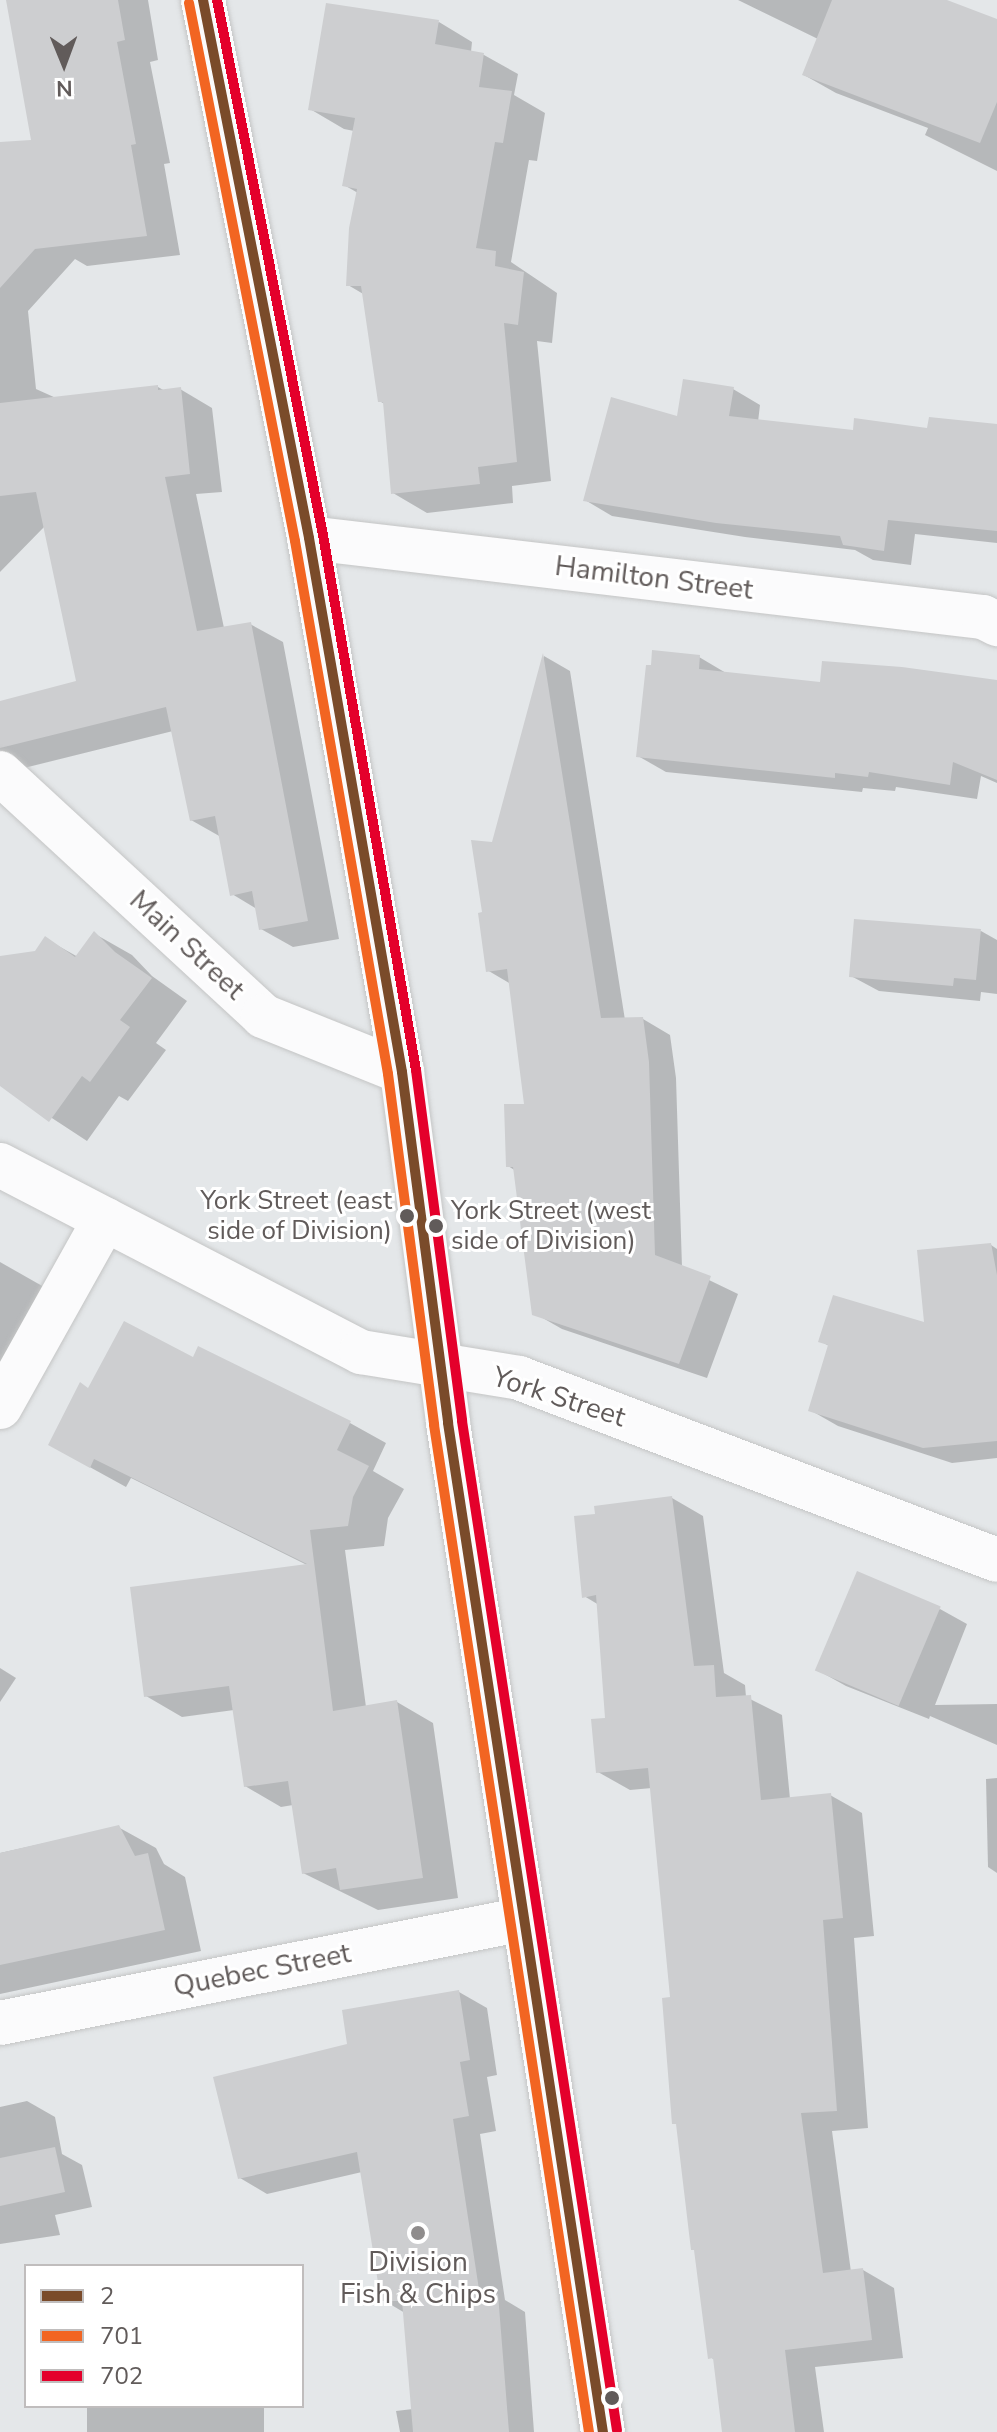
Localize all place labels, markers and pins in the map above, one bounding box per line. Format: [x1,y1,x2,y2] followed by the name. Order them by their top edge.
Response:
[200,1185,392,1246] place label: York Street (east side of Division)
[451,1195,651,1256] place label: York Street (west side of Division)
[399,1208,415,1224] marker: York Street (east side of Division)
[428,1218,444,1234] marker: York Street (west side of Division)
[409,2224,427,2242] marker: Division Fish & Chips
[340,2245,496,2311] place label: Division Fish & Chips
[604,2390,620,2406] unlabelled marker

